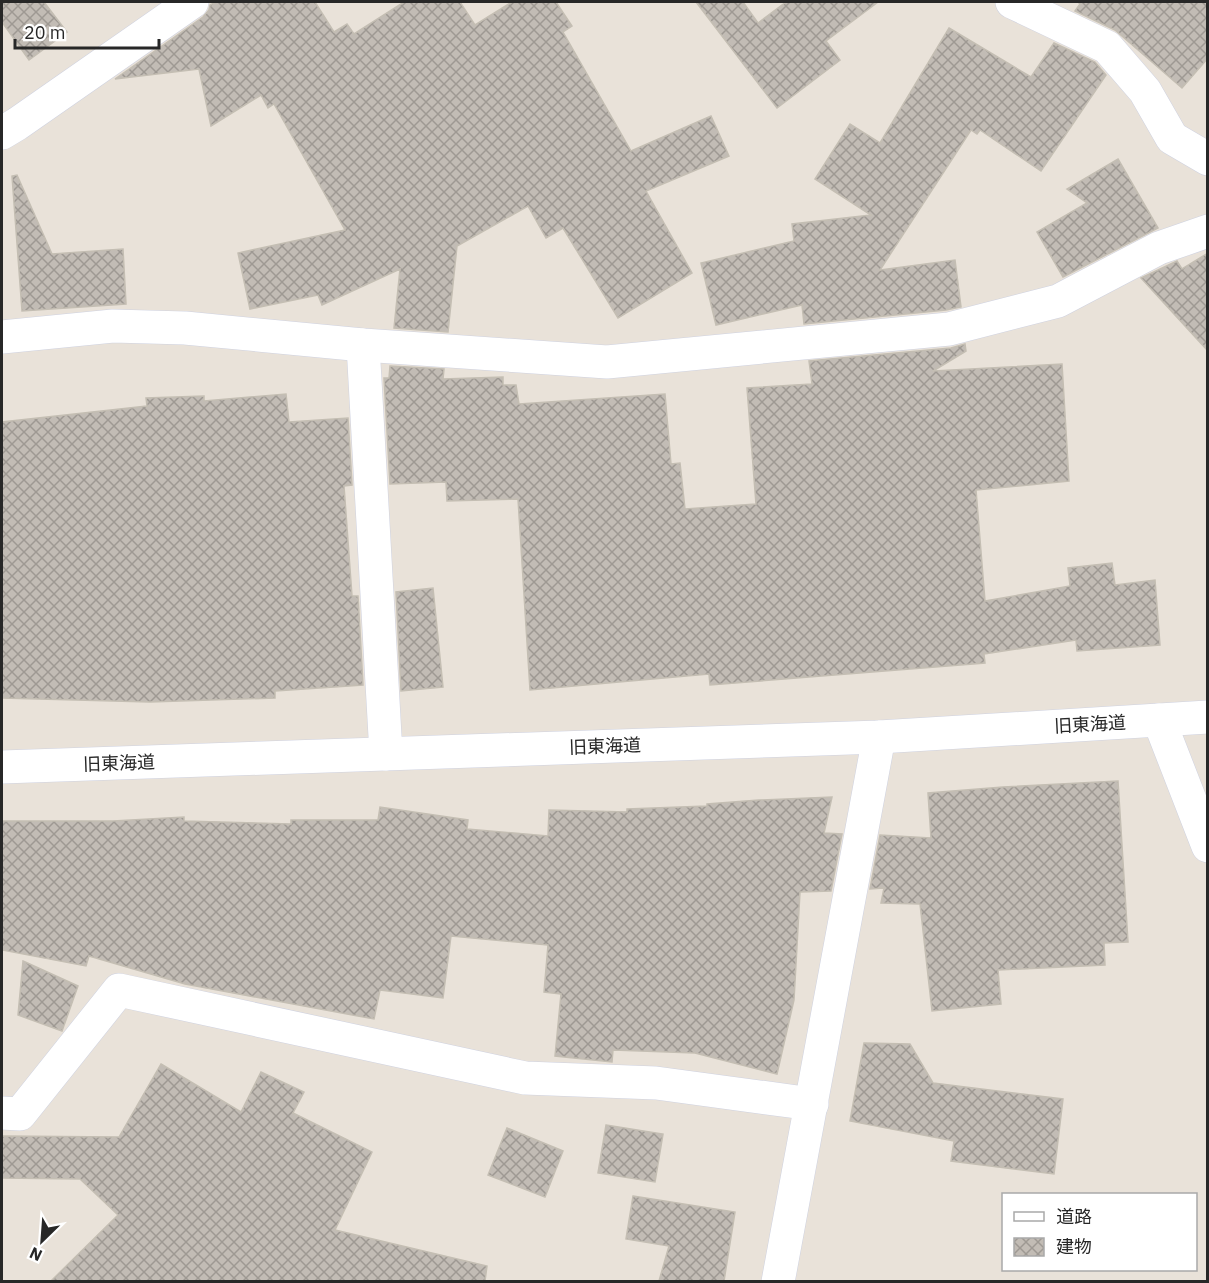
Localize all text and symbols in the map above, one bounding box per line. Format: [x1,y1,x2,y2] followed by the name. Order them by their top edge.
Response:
[15,12,159,50] scale bar
[24,21,66,44] text: 20 m
[1053,711,1127,737] street label: 旧東海道
[569,733,641,759] street label: 旧東海道
[83,750,155,776] street label: 旧東海道
[1002,1193,1197,1271] legend
[1056,1205,1092,1228] text: 道路
[12,1211,72,1271] north arrow
[1056,1235,1092,1258] text: 建物
[26,1243,45,1266] text: N

